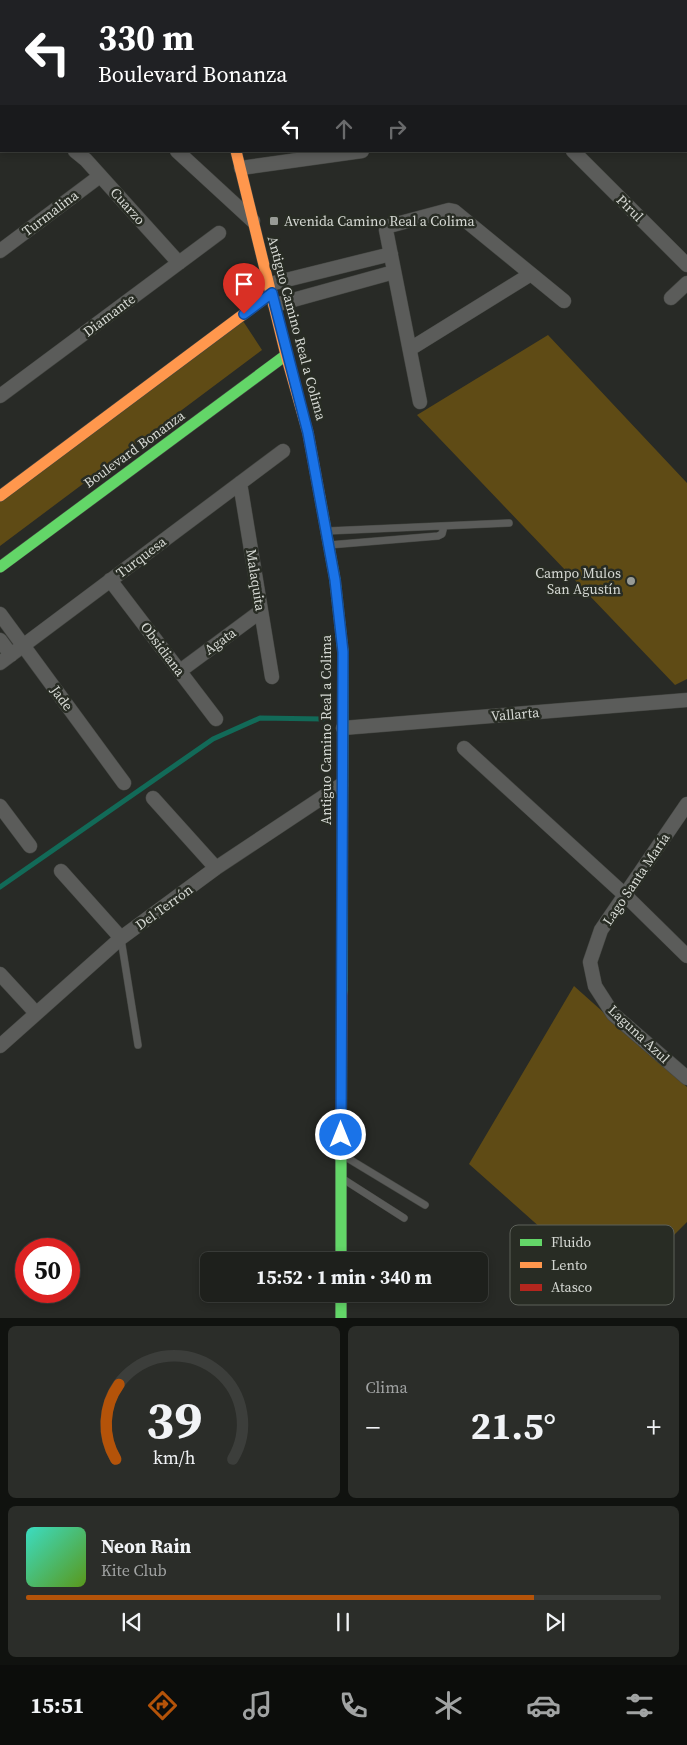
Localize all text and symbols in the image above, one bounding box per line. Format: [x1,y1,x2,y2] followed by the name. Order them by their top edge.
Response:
[98,14,194,62] text: 330 m
[15,20,80,85] icon: left
[98,59,288,89] text: Boulevard Bonanza
[277,115,305,143] icon: left
[330,115,358,143] icon: ahead
[383,115,411,143] icon: right
[106,183,150,229] street label: Cuarzo
[18,185,83,241] street label: Turmalina
[612,190,648,226] street label: Pirul
[284,211,476,231] place label: Avenida Camino Real a Colima
[268,215,280,227] marker: Avenida Camino Real a Colima
[263,234,331,423] street label: Antiguo Camino Real a Colima
[223,263,265,314] pin
[230,270,258,298] icon: arrive
[79,289,139,341] street label: Diamante
[79,405,189,493] street label: Boulevard Bonanza
[112,531,171,583] street label: Turquesa
[241,548,271,613] street label: Malaquita
[535,563,622,599] place label: Campo Mulos San Agustín
[625,575,637,587] marker: Campo Mulos San Agustín
[136,618,190,681] street label: Obsidiana
[200,622,241,659] street label: Agata
[316,634,336,825] street label: Antiguo Camino Real a Colima
[45,680,78,715] street label: Jade
[490,702,541,726] street label: Vallarta
[598,828,675,929] street label: Lago Santa María
[131,879,197,935] street label: Del Terrón
[604,1000,674,1068] street label: Laguna Azul
[314,1108,366,1160] position arrow
[510,1225,674,1305] legend
[551,1232,591,1252] text: Fluido
[15,1238,80,1303] speed limit sign: 50
[551,1255,587,1275] text: Lento
[256,1264,432,1290] text: 15:52 · 1 min · 340 m
[551,1277,593,1297] text: Atasco
[366,1376,408,1398] text: Clima
[146,1384,202,1455] text: 39
[470,1400,556,1452] text: 21.5°
[366,1408,380,1446] text: −
[646,1408,661,1446] text: +
[152,1445,195,1470] text: km/h
[101,1533,191,1559] text: Neon Rain
[101,1559,167,1581] text: Kite Club
[118,1608,146,1636] icon: previous
[329,1608,357,1636] icon: pause
[541,1608,569,1636] icon: next
[145,1688,180,1723] icon: directions
[240,1688,275,1723] icon: music
[336,1688,371,1723] icon: phone
[431,1688,466,1723] icon: climate
[526,1688,561,1723] icon: car
[622,1688,657,1723] icon: filters
[30,1690,84,1720] text: 15:51

